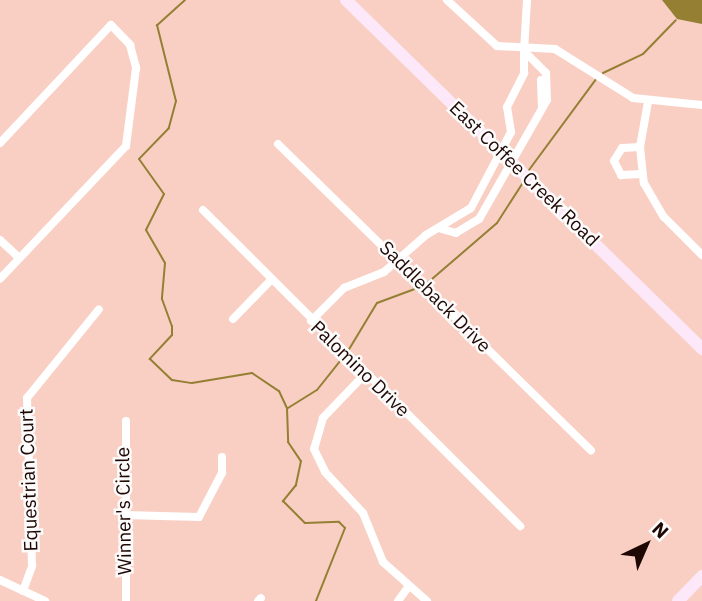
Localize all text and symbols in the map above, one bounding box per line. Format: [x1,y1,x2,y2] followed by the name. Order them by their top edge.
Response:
[444,97,604,251] street label: East Coffee Creek Road
[375,237,495,357] street label: Saddleback Drive
[306,316,414,422] street label: Palomino Drive
[15,408,43,552] street label: Equestrian Court
[111,447,137,575] street label: Winner's Circle
[611,510,681,580] north arrow
[647,516,674,543] text: N

